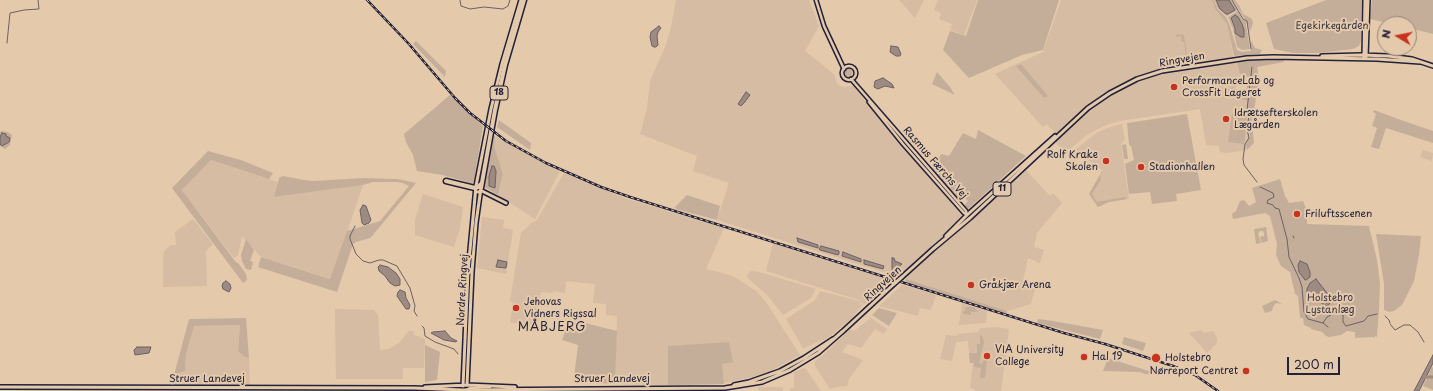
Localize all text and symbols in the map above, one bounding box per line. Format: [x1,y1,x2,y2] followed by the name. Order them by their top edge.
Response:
[1377,16,1417,56] north arrow
[1295,20,1369,32] park label: Egekirkegården
[1377,28,1395,40] text: N
[1158,50,1206,70] street label: Ringvejen
[1182,75,1274,98] place label: PerformanceLab og CrossFit Lageret
[1169,82,1179,92] marker: PerformanceLab og CrossFit Lageret
[490,86,508,100] road number: 18
[1234,107,1318,130] place label: Idrætsefterskolen Lægården
[1221,114,1231,124] marker: Idrætsefterskolen Lægården
[900,124,970,202] street label: Rasmus Færchs Vej
[1047,149,1098,172] place label: Rolf Krake Skolen
[1101,156,1111,166] marker: Rolf Krake Skolen
[1149,161,1215,173] place label: Stadionhallen
[1136,162,1146,172] marker: Stadionhallen
[993,182,1011,196] road number: 11
[1305,208,1372,220] place label: Friluftsscenen
[1292,209,1302,219] marker: Friluftsscenen
[455,254,471,326] street label: Nordre Ringvej
[862,264,904,304] street label: Ringvejen
[979,279,1051,291] place label: Gråkjær Arena
[966,280,976,290] marker: Gråkjær Arena
[1306,292,1354,316] park label: Holstebro Lystanlæg
[524,296,597,320] place label: Jehovas Vidners Rigssal
[511,303,521,313] marker: Jehovas Vidners Rigssal
[518,321,586,335] district label: MÅBJERG
[995,344,1064,368] place label: VIA University College
[1289,349,1342,375] scale bar
[982,351,992,361] marker: VIA University College
[1092,351,1122,363] place label: Hal 19
[1079,352,1089,362] marker: Hal 19
[1150,352,1162,364] marker: Holstebro
[1165,352,1211,364] place label: Holstebro
[1294,355,1334,373] text: 200 m
[1149,365,1238,377] place label: Nørreport Centret
[1241,366,1251,376] marker: Nørreport Centret
[169,373,245,385] street label: Struer Landevej
[574,373,650,385] street label: Struer Landevej

